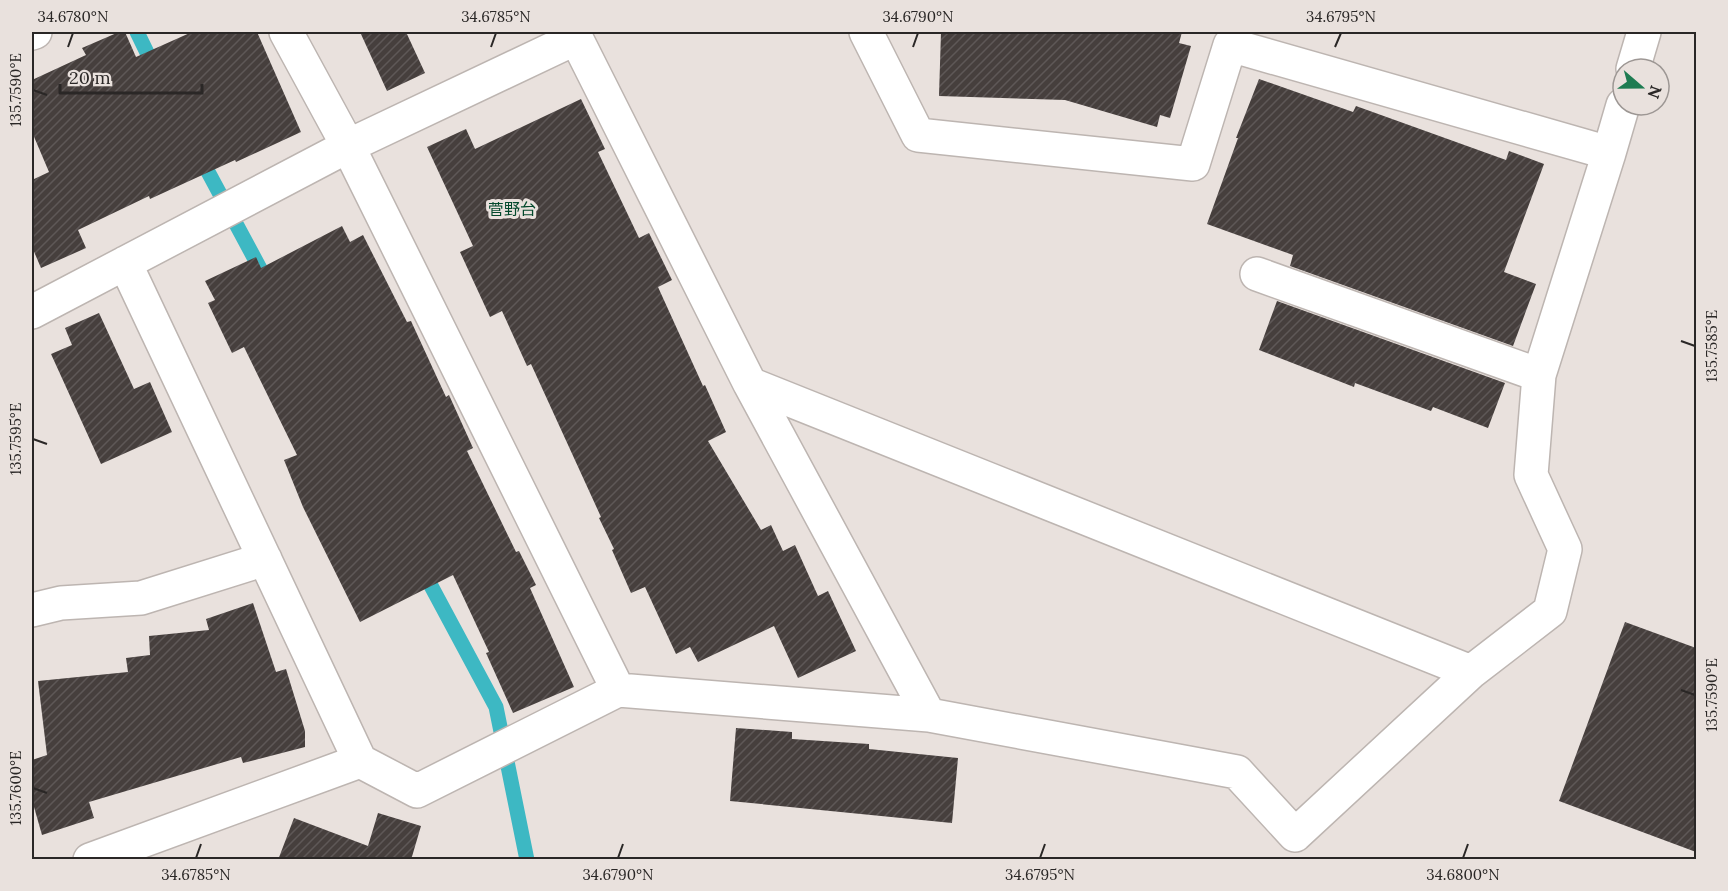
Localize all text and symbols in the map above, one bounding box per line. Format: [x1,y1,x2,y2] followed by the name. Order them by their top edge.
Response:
[38,7,108,26] text: 34.6780°N
[461,7,531,26] text: 34.6785°N
[883,7,954,26] text: 34.6790°N
[1306,7,1376,26] text: 34.6795°N
[6,53,25,127] text: 135.7590°E
[60,57,202,95] scale bar
[1611,57,1671,117] north arrow
[69,66,111,89] text: 20 m
[1644,83,1667,101] text: N
[488,199,536,219] district label: 菅野台
[1702,310,1721,382] text: 135.7585°E
[6,403,25,475] text: 135.7595°E
[1702,658,1721,732] text: 135.7590°E
[6,751,25,825] text: 135.7600°E
[161,865,231,884] text: 34.6785°N
[583,865,654,884] text: 34.6790°N
[1005,865,1075,884] text: 34.6795°N
[1426,865,1500,884] text: 34.6800°N

